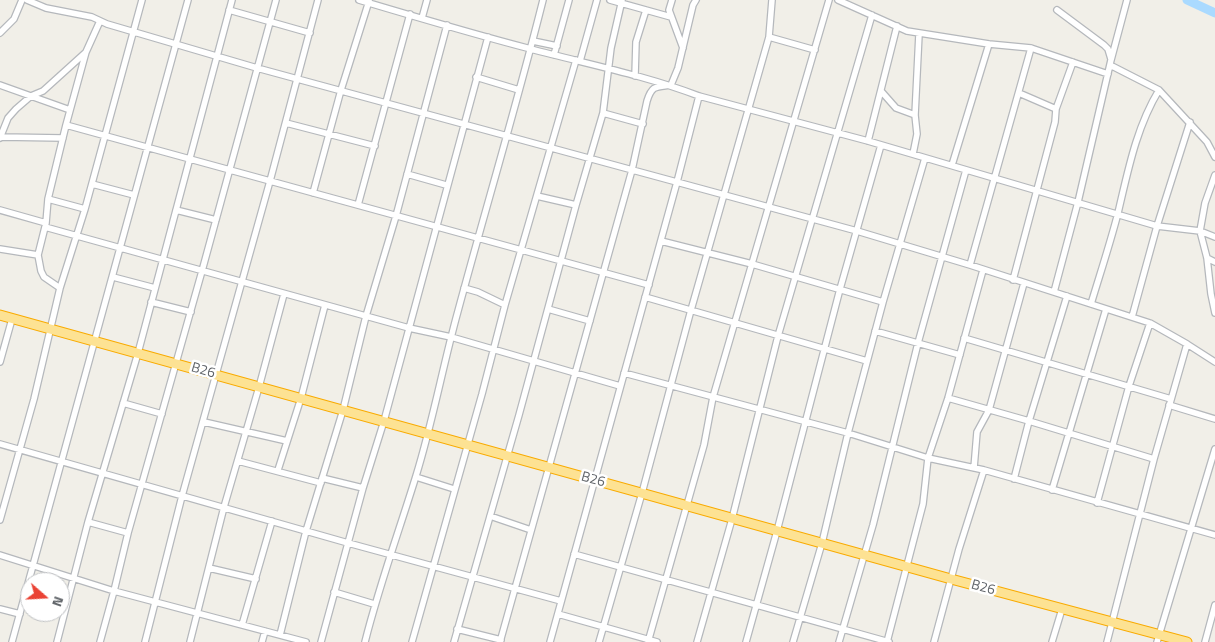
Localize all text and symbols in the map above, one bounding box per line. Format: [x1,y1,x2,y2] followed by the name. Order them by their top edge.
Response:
[189,360,217,382] street label: B26
[579,469,607,491] street label: B26
[20,572,70,622] north arrow
[969,577,997,599] street label: B26
[47,594,70,610] text: N

